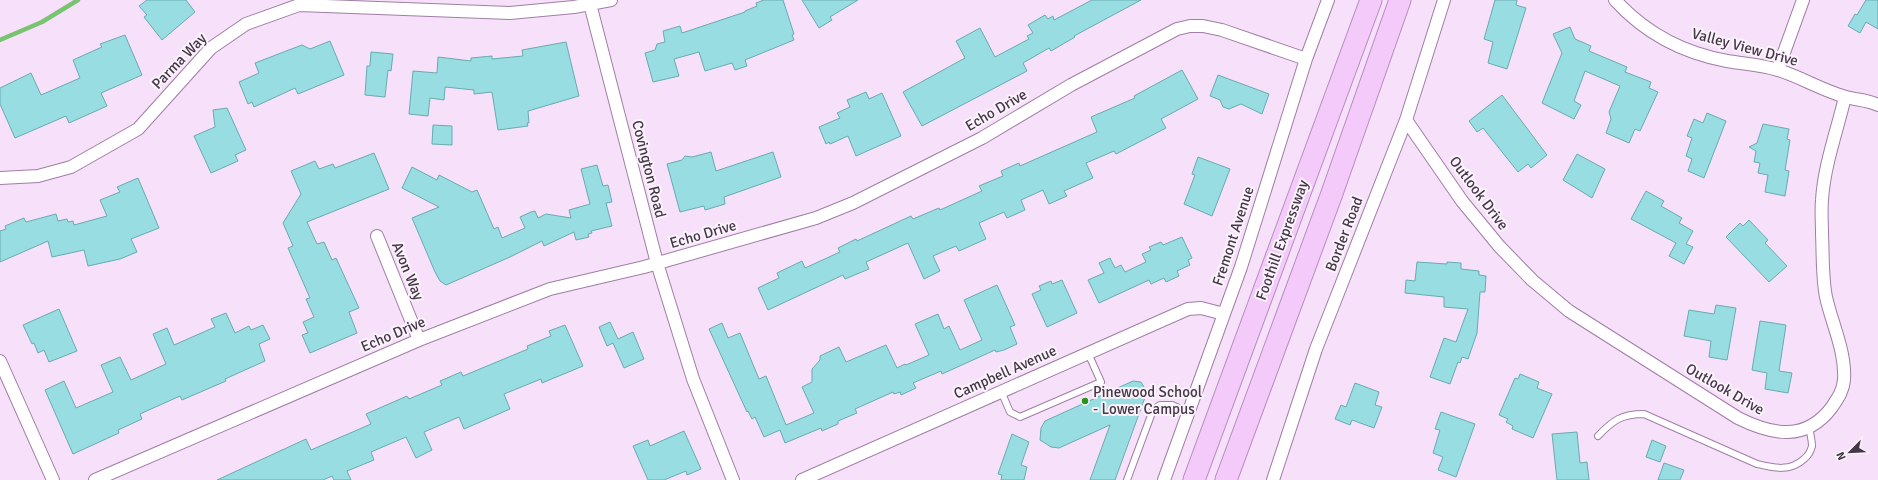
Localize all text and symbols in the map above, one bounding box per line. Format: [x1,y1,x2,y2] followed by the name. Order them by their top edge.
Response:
[1690,24,1800,70] street label: Valley View Drive
[148,29,210,93] street label: Parma Way
[962,85,1030,135] street label: Echo Drive
[628,118,670,220] street label: Covington Road
[1445,153,1513,233] street label: Outlook Drive
[1252,177,1312,303] street label: Foothill Expressway
[1208,184,1258,288] street label: Fremont Avenue
[1322,194,1367,274] street label: Border Road
[668,216,738,252] street label: Echo Drive
[388,239,428,303] street label: Avon Way
[358,312,428,356] street label: Echo Drive
[951,341,1059,403] street label: Campbell Avenue
[1683,359,1767,419] street label: Outlook Drive
[1093,383,1202,418] place label: Pinewood School - Lower Campus
[1080,396,1090,406] marker: Pinewood School - Lower Campus
[1830,432,1870,472] north arrow
[1834,450,1849,462] text: N

